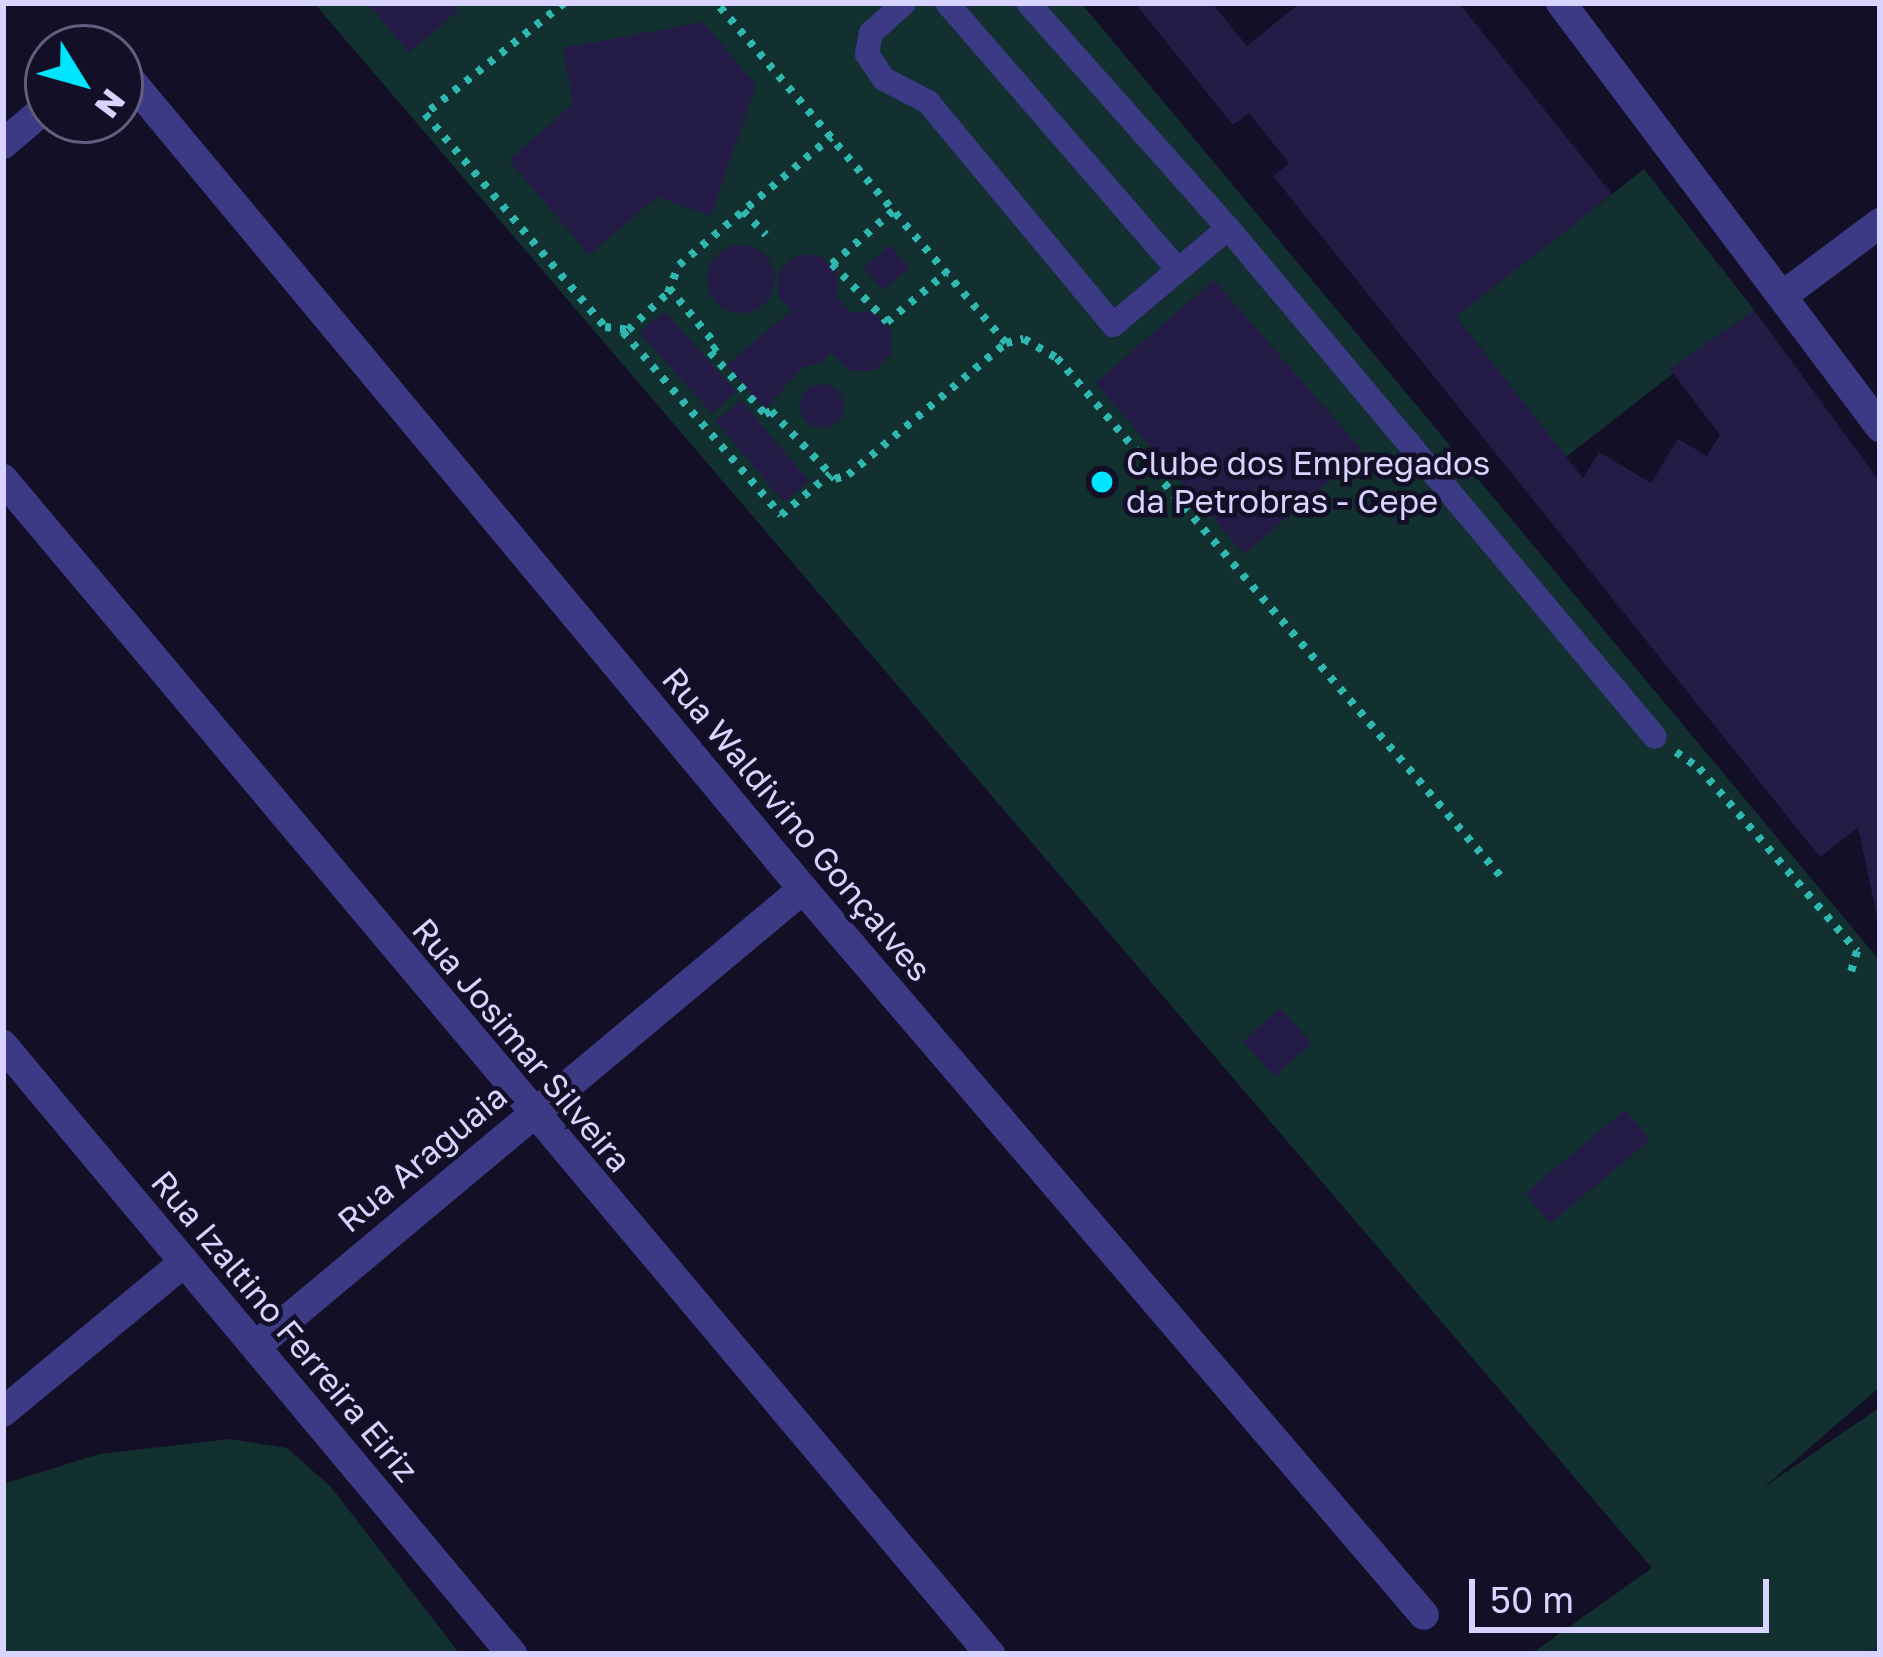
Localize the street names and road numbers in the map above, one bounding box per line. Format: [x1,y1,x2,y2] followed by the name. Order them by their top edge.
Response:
[654,659,940,989] street label: Rua Waldivino Gonçalves
[404,910,640,1180] street label: Rua Josimar Silveira
[329,1076,515,1240] street label: Rua Araguaia
[143,1163,427,1489] street label: Rua Izaltino Ferreira Eiriz

